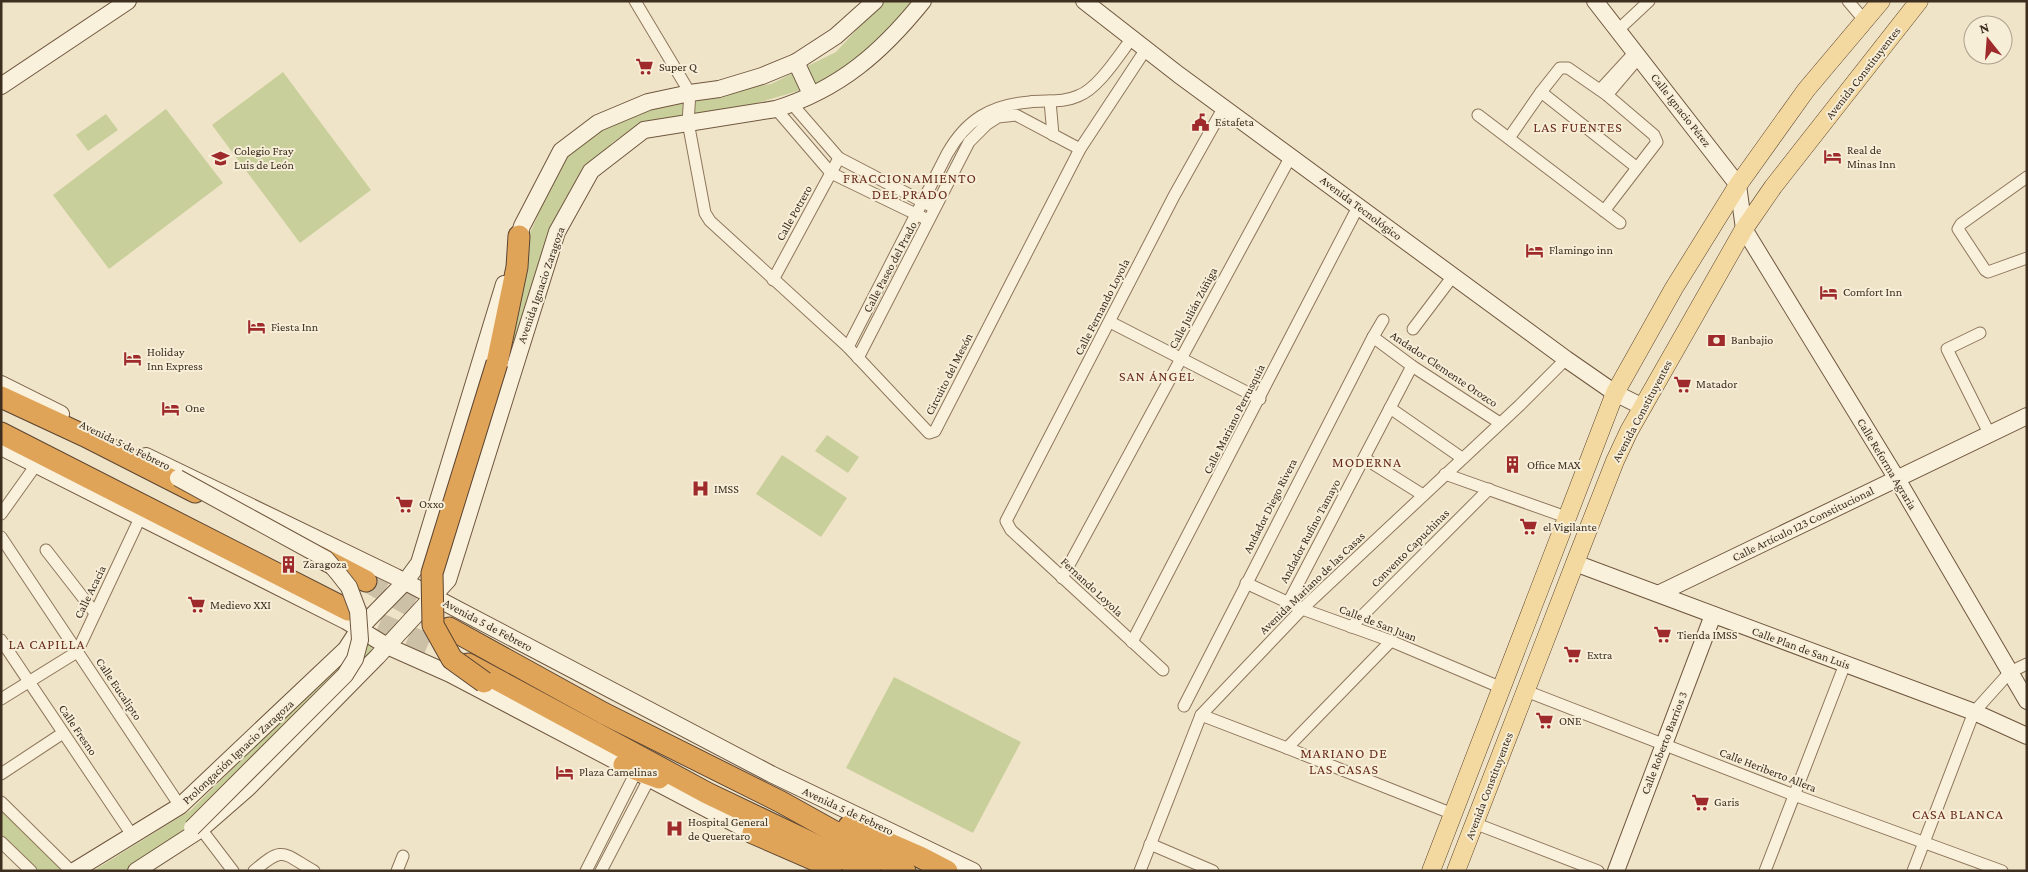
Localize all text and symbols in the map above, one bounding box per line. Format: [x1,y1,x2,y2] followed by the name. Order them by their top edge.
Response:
[1963,15,2013,65] north arrow
[1977,18,1992,37] text: N
[1823,24,1904,122] street label: Avenida Constituyentes
[635,57,655,77] supermarket icon: Super Q
[659,60,698,74] place label: Super Q
[1648,70,1714,150] street label: Calle Ignacio Pérez
[1191,112,1211,132] public building icon: Estafeta
[1215,115,1254,129] place label: Estafeta
[1533,119,1623,135] district label: LAS FUENTES
[1847,143,1896,171] place label: Real de Minas Inn
[234,144,294,172] place label: Colegio Fray Luis de León
[1823,147,1843,167] hotel icon: Real de Minas Inn
[210,148,230,168] school or university icon: Colegio Fray Luis de León
[843,170,977,202] district label: FRACCIONAMIENTO DEL PRADO
[1317,173,1405,243] street label: Avenida Tecnológico
[773,183,815,243] street label: Calle Potrero
[860,219,920,315] street label: Calle Paseo del Prado
[514,224,568,345] street label: Avenida Ignacio Zaragoza
[1525,240,1545,260] hotel icon: Flamingo inn
[1549,243,1613,257] place label: Flamingo inn
[1072,256,1133,358] street label: Calle Fernando Loyola
[1166,264,1221,351] street label: Calle Julián Zúñiga
[1819,282,1839,302] hotel icon: Comfort Inn
[1843,285,1903,299] place label: Comfort Inn
[247,317,267,337] hotel icon: Fiesta Inn
[271,320,319,334] place label: Fiesta Inn
[1388,328,1500,410] street label: Andador Clemente Orozco
[922,330,976,417] street label: Circuito del Mesón
[1707,330,1727,350] bank icon: Banbajio
[1731,333,1773,347] place label: Banbajio
[147,345,203,373] place label: Holiday Inn Express
[123,349,143,369] hotel icon: Holiday Inn Express
[1609,357,1675,464] street label: Avenida Constituyentes
[1200,361,1268,476] street label: Calle Mariano Perrusquia
[1119,368,1195,384] district label: SAN ÁNGEL
[1672,374,1692,394] supermarket icon: Matador
[1696,377,1738,391] place label: Matador
[161,398,181,418] hotel icon: One
[185,401,205,415] place label: One
[1854,416,1920,513] street label: Calle Reforma Agraria
[77,417,173,473] street label: Avenida 5 de Febrero
[1332,454,1402,470] district label: MODERNA
[1503,455,1523,475] building icon: Office MAX
[1240,456,1300,556] street label: Andador Diego Rivera
[1527,458,1581,472] place label: Office MAX
[1277,476,1343,586] street label: Andador Rufino Tamayo
[690,479,710,499] hospital icon: IMSS
[714,482,739,496] place label: IMSS
[1730,484,1876,564] street label: Calle Artículo 123 Constitucional
[395,494,415,514] supermarket icon: Oxxo
[419,497,444,511] place label: Oxxo
[1368,506,1452,590] street label: Convento Capuchinas
[1519,517,1539,537] supermarket icon: el Vigilante
[1543,520,1597,534] place label: el Vigilante
[1256,529,1368,637] street label: Avenida Mariano de las Casas
[279,554,299,574] building icon: Zaragoza
[1058,555,1126,620] street label: Fernando Loyola
[303,557,347,571] place label: Zaragoza
[71,563,109,621] street label: Calle Acacia
[186,595,206,615] supermarket icon: Medievo XXI
[441,596,535,654] street label: Avenida 5 de Febrero
[210,598,271,612] place label: Medievo XXI
[1337,602,1419,644] street label: Calle de San Juan
[1750,624,1852,672] street label: Calle Plan de San Luis
[1653,625,1673,645] supermarket icon: Tienda IMSS
[1677,628,1738,642] place label: Tienda IMSS
[9,636,85,652] district label: LA CAPILLA
[1563,645,1583,665] supermarket icon: Extra
[1587,648,1613,662] place label: Extra
[93,655,145,723] street label: Calle Eucalipto
[1638,689,1690,796] street label: Calle Roberto Barrios 3
[179,696,297,807] street label: Prolongación Ignacio Zaragoza
[56,702,100,758] street label: Calle Fresno
[1535,711,1555,731] supermarket icon: ONE
[1559,714,1582,728] place label: ONE
[1462,730,1516,842] street label: Avenida Constituyentes
[1300,745,1388,777] district label: MARIANO DE LAS CASAS
[1718,745,1819,795] street label: Calle Heriberto Allera
[555,762,575,782] hotel icon: Plaza Camelinas
[579,765,657,779] place label: Plaza Camelinas
[800,784,896,838] street label: Avenida 5 de Febrero
[1690,792,1710,812] supermarket icon: Garis
[1714,795,1740,809] place label: Garis
[1912,806,2004,822] district label: CASA BLANCA
[688,815,768,843] place label: Hospital General de Queretaro
[664,819,684,839] hospital icon: Hospital General de Queretaro

